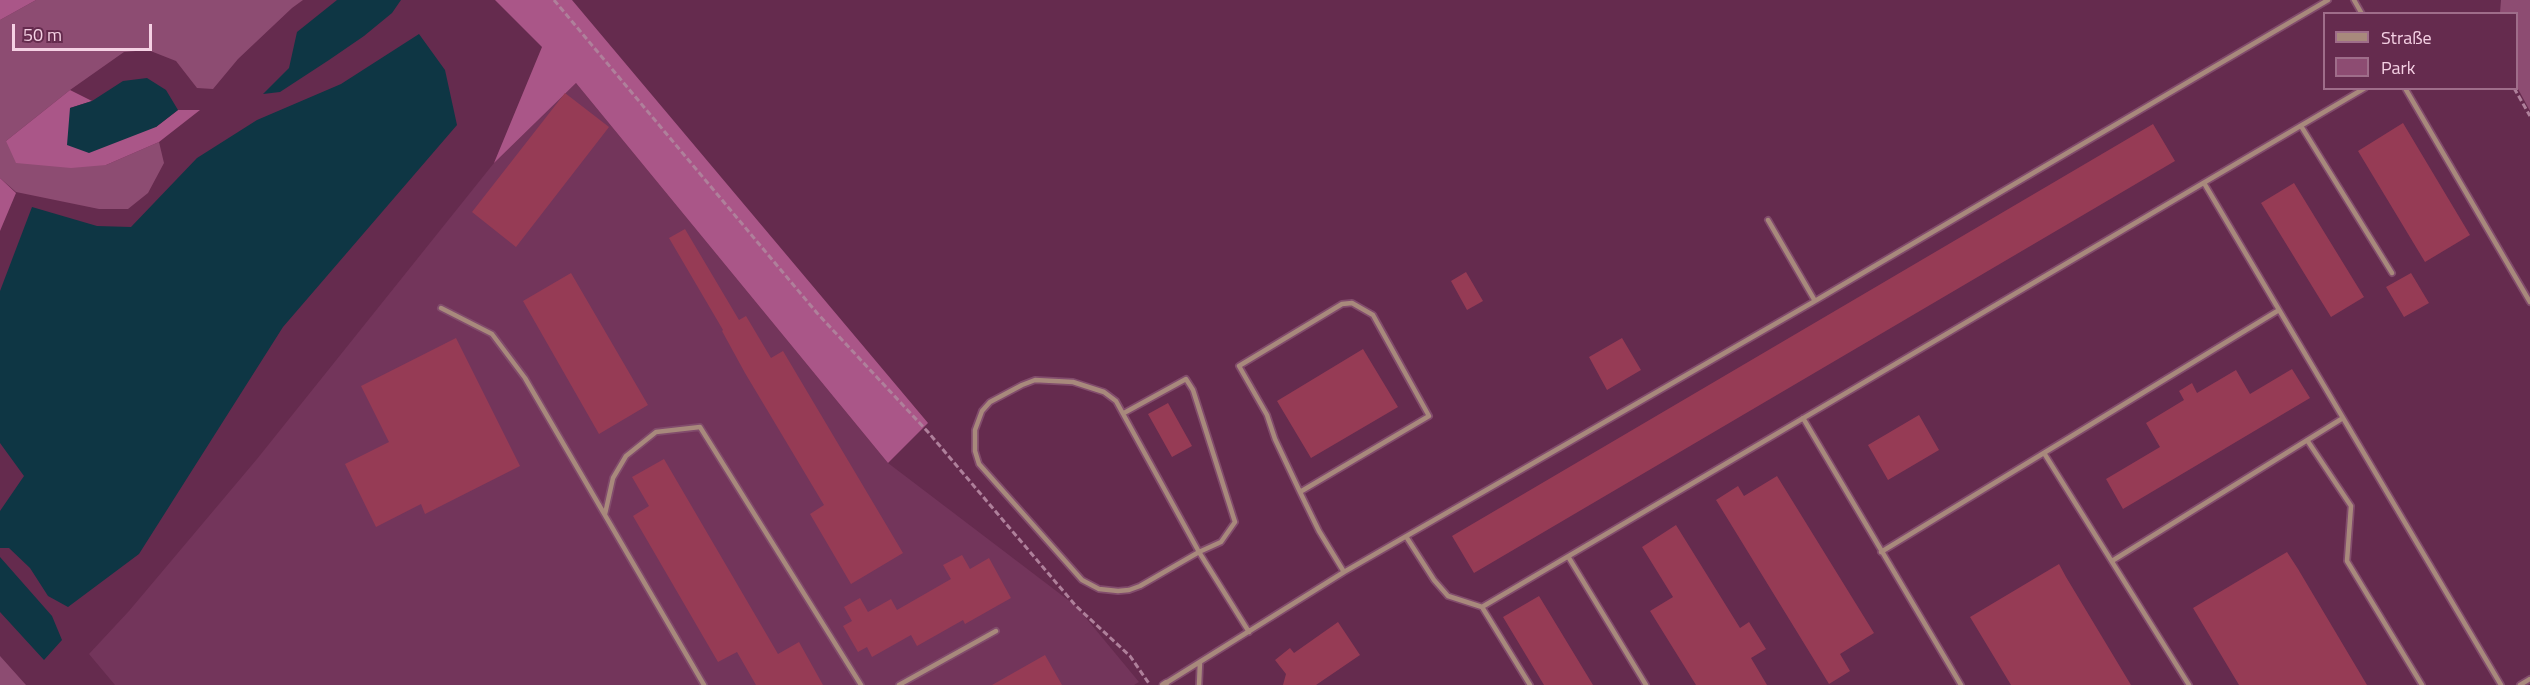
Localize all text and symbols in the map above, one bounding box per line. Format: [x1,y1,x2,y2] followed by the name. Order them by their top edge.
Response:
[15,12,154,50] scale bar
[2323,12,2518,90] legend
[23,21,62,48] text: 50 m
[2381,24,2432,51] text: Straße
[2381,54,2415,81] text: Park

